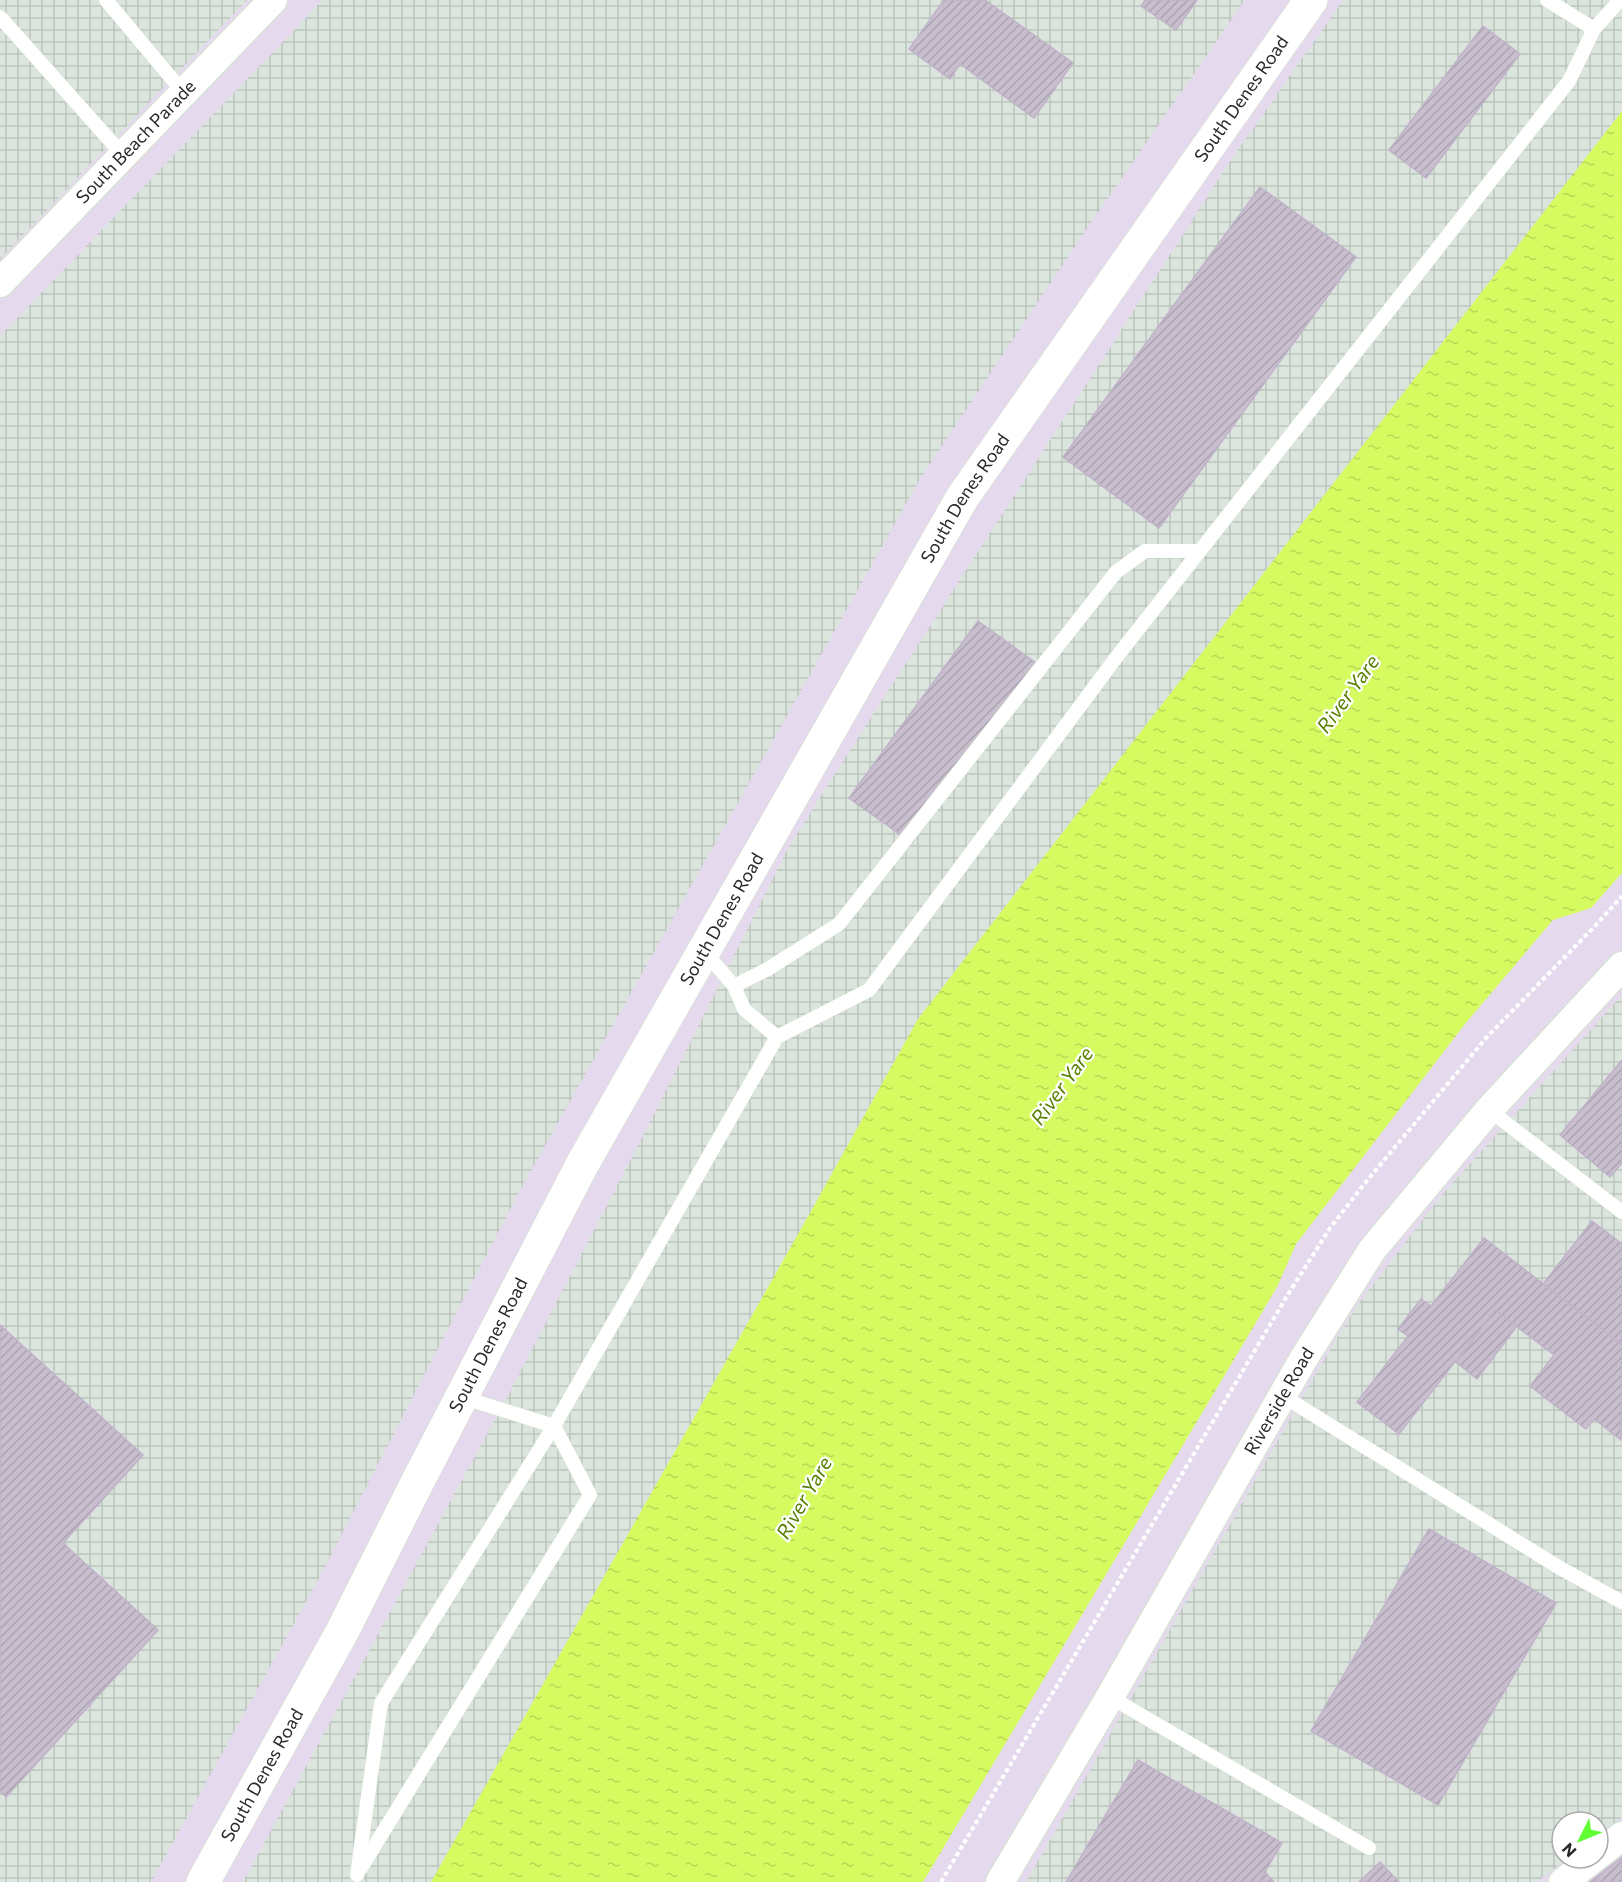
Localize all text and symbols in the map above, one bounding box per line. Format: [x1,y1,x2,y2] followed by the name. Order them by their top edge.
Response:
[1189,31,1293,166] street label: South Denes Road
[71,75,200,207] street label: South Beach Parade
[915,429,1014,567] street label: South Denes Road
[1311,649,1384,737] water label: River Yare
[675,849,768,989] street label: South Denes Road
[1025,1041,1098,1129] water label: River Yare
[443,1274,532,1416] street label: South Denes Road
[1239,1343,1318,1458] street label: Riverside Road
[770,1452,836,1543] water label: River Yare
[216,1704,307,1845] street label: South Denes Road
[1550,1810,1610,1870] north arrow
[1558,1840,1580,1861] text: N

